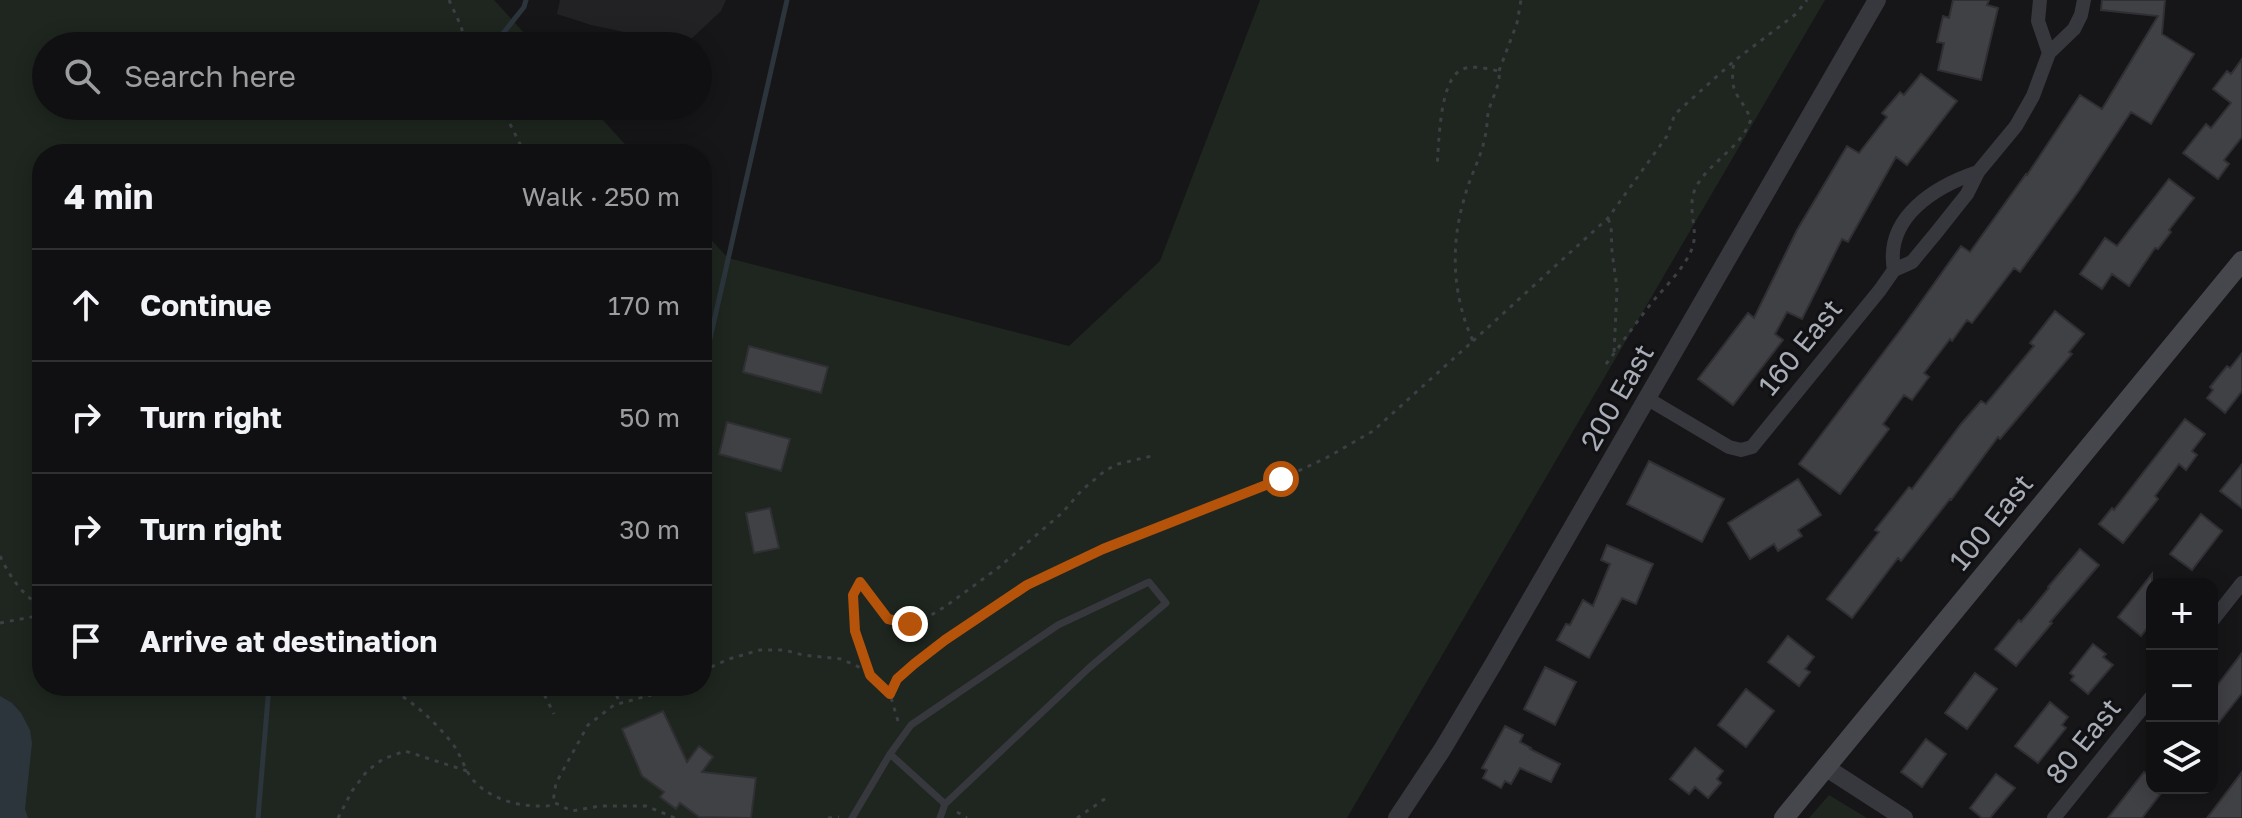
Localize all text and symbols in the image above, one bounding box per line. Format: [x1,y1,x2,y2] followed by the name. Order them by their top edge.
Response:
[32,32,712,120] search box
[60,54,104,98] icon: search
[124,58,296,94] text: Search here
[64,176,153,216] text: 4 min
[522,181,680,212] text: Walk · 250 m
[64,283,108,327] icon: ahead
[140,287,271,323] text: Continue
[608,290,680,321] text: 170 m
[1751,292,1848,401] street label: 160 East
[1573,338,1660,456] street label: 200 East
[64,395,108,439] icon: right
[140,399,282,435] text: Turn right
[619,402,680,433] text: 50 m
[1263,461,1299,497] route start
[1942,467,2039,576] street label: 100 East
[64,507,108,551] icon: right
[140,511,282,547] text: Turn right
[619,514,680,545] text: 30 m
[2146,578,2218,794] map controls
[2146,578,2218,650] button: +
[892,606,928,642] route end
[64,619,108,663] icon: arrive
[140,623,437,659] text: Arrive at destination
[2146,650,2218,722] button: −
[2038,691,2127,790] street label: 80 East
[2146,722,2218,794] button: layers

